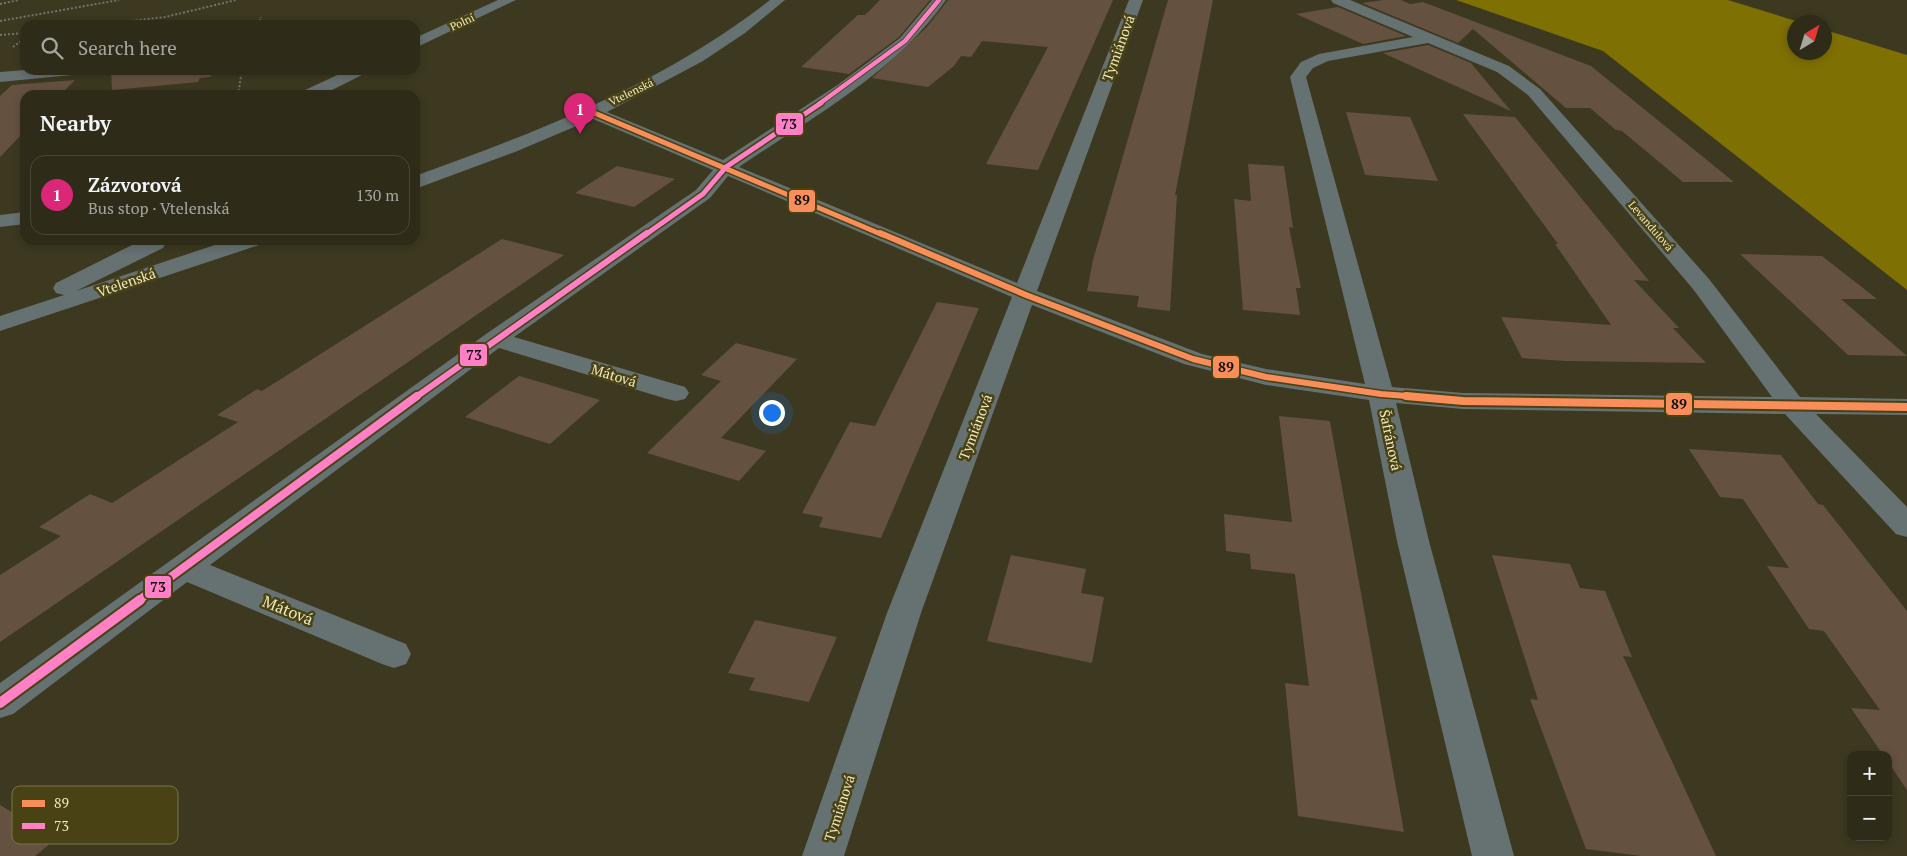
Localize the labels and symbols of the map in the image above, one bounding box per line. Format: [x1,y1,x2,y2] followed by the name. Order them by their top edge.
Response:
[448,10,477,34] street label: Polní
[1097,12,1139,84] street label: Tymiánová
[1787,15,1832,60] north arrow
[606,75,656,109] street label: Vtelenská
[564,93,596,134] pin: 1
[775,112,804,136] line badge: 73
[781,114,797,133] text: 73
[788,189,816,213] line badge: 89
[794,190,810,209] text: 89
[1625,198,1677,254] street label: Levandulová
[94,263,158,301] street label: Vtelenská
[459,343,488,367] line badge: 73
[466,345,482,364] text: 73
[1212,355,1240,379] line badge: 89
[1218,357,1234,376] text: 89
[589,359,639,391] street label: Mátová
[954,391,996,463] street label: Tymiánová
[1665,392,1693,416] line badge: 89
[1671,394,1687,413] text: 89
[759,400,785,426] your location
[1375,408,1407,472] street label: Šafránová
[144,575,172,599] line badge: 73
[150,577,166,596] text: 73
[259,590,317,630] street label: Mátová
[819,772,859,844] street label: Tymiánová
[12,786,178,844] legend
[54,793,69,812] text: 89
[54,816,69,835] text: 73

